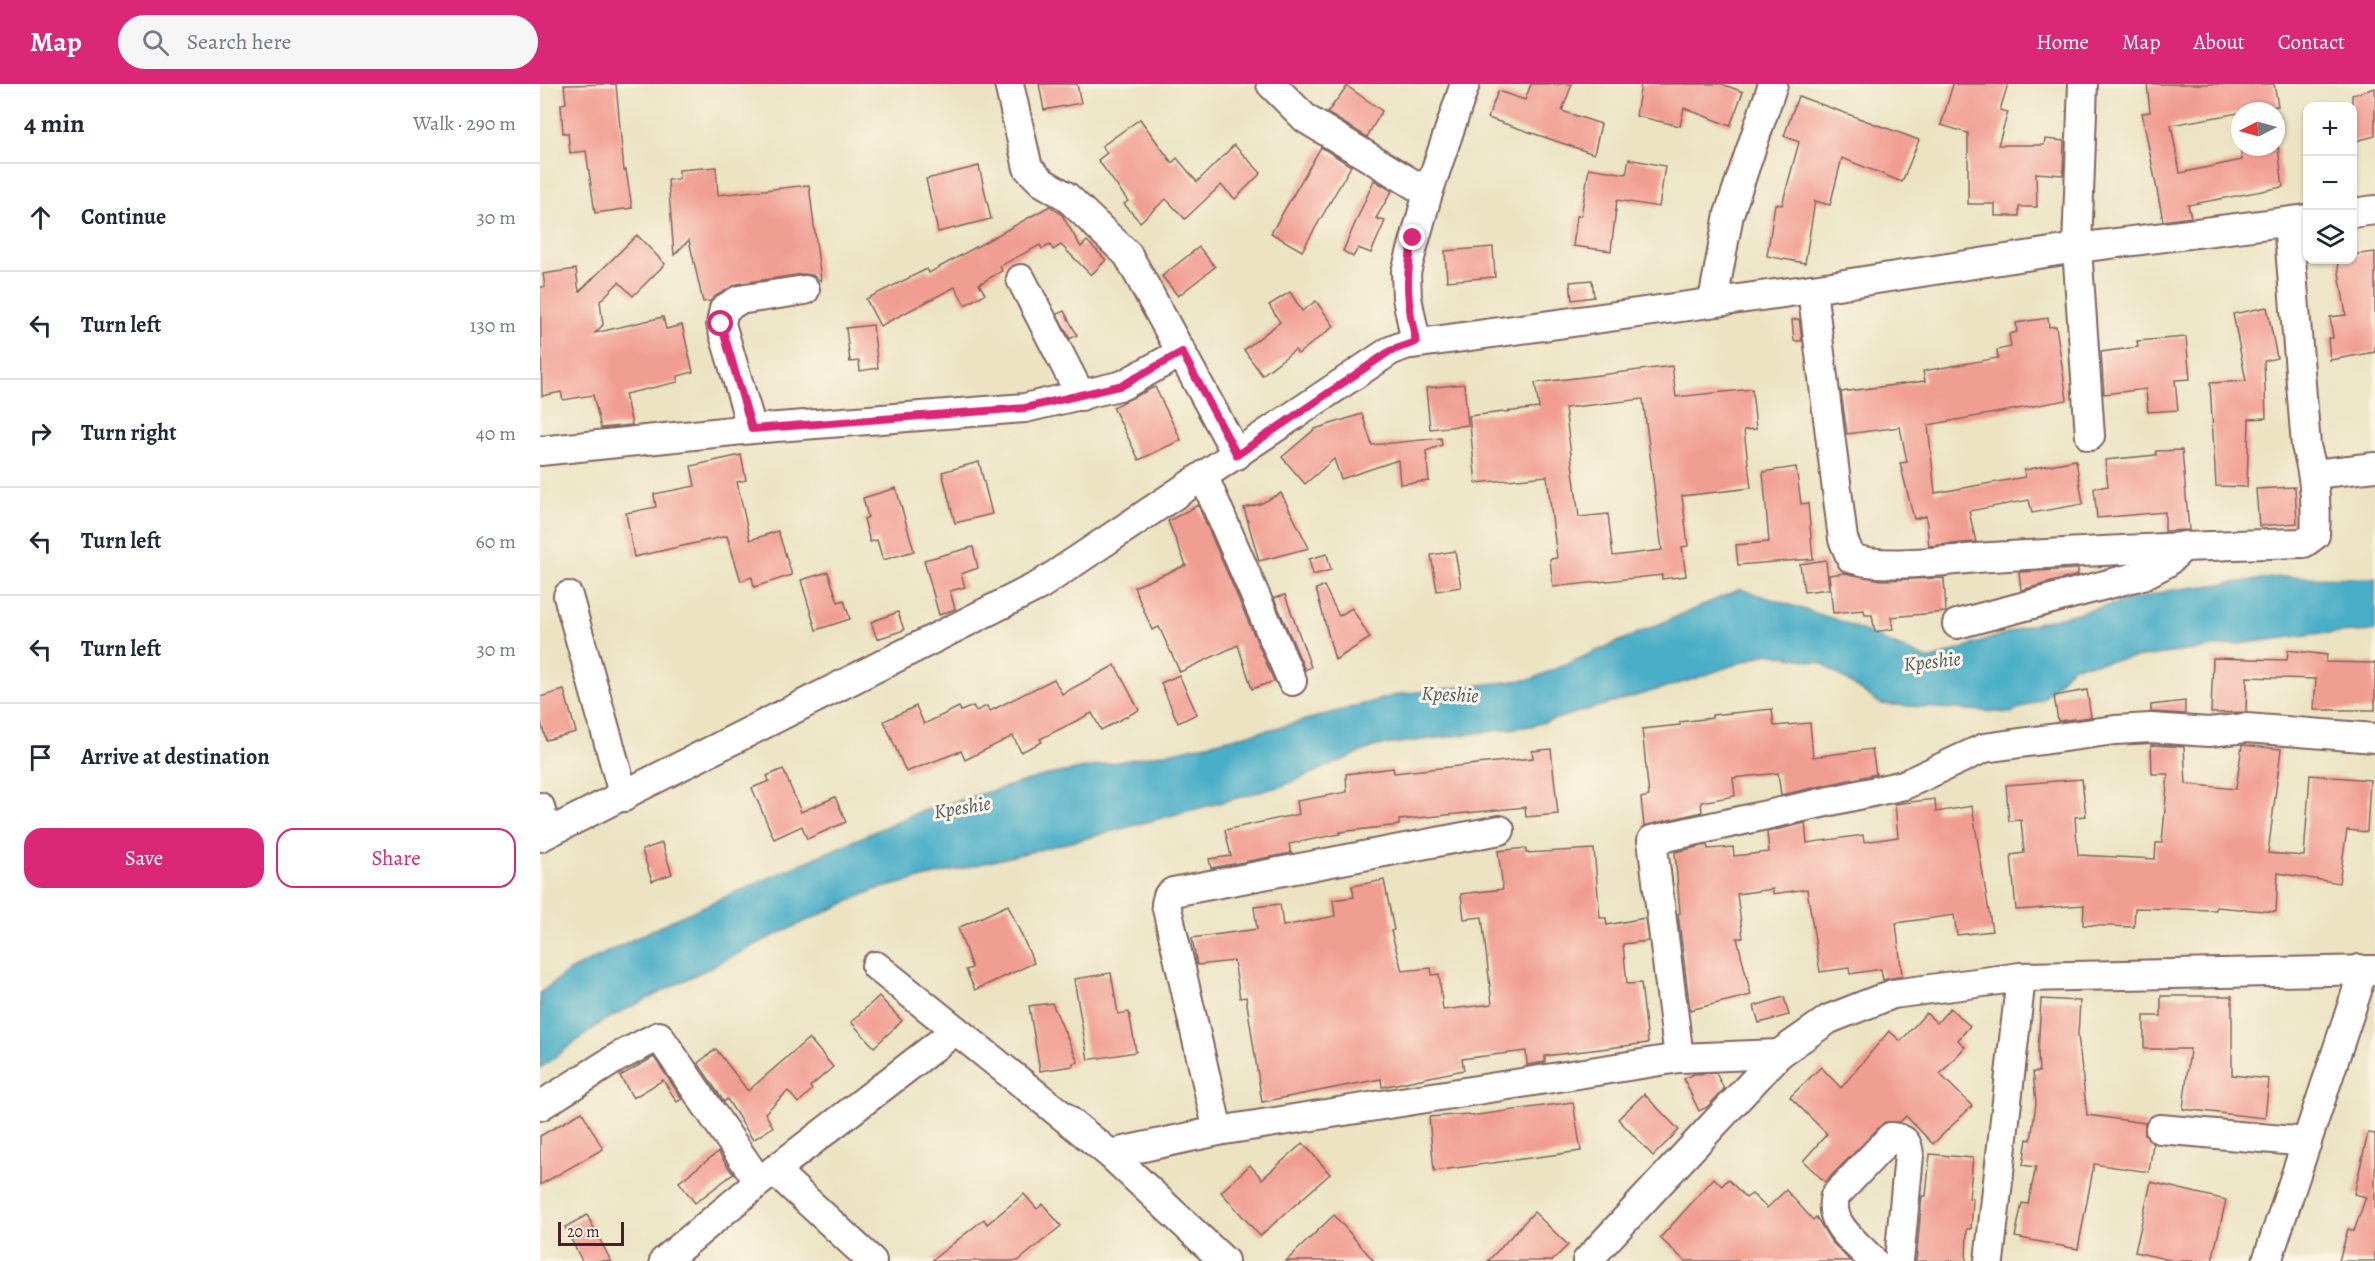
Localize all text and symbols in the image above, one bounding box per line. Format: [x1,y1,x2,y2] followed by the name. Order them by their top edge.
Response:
[118,15,538,69] search box
[30,23,82,61] text: Map
[139,26,172,59] icon: search
[187,27,291,57] text: Search here
[2036,28,2089,56] text: Home
[2122,28,2160,56] text: Map
[2193,28,2245,56] text: About
[2278,28,2345,56] text: Contact
[2231,102,2285,156] north arrow
[2303,102,2357,264] map controls
[2303,102,2357,156] button: +
[24,106,85,141] text: 4 min
[413,110,516,137] text: Walk · 290 m
[2303,156,2357,210] button: −
[24,201,57,234] icon: ahead
[81,202,166,232] text: Continue
[476,204,516,231] text: 30 m
[2303,210,2357,264] button: layers
[1399,224,1425,250] route end
[24,309,57,342] icon: left
[81,310,161,340] text: Turn left
[707,310,733,336] route start
[470,312,516,339] text: 130 m
[24,417,57,450] icon: right
[81,418,177,448] text: Turn right
[476,420,516,447] text: 40 m
[24,525,57,558] icon: left
[81,526,161,556] text: Turn left
[476,528,516,555] text: 60 m
[24,633,57,666] icon: left
[81,634,161,664] text: Turn left
[476,636,516,663] text: 30 m
[1902,645,1962,678] water label: Kpeshie
[1421,680,1479,709] water label: Kpeshie
[24,741,57,774] icon: arrive
[81,742,270,772] text: Arrive at destination
[932,790,992,825] water label: Kpeshie
[24,828,264,888] button: Save
[276,828,516,888] button: Share
[558,1219,624,1246] scale bar
[567,1221,600,1243] text: 20 m

